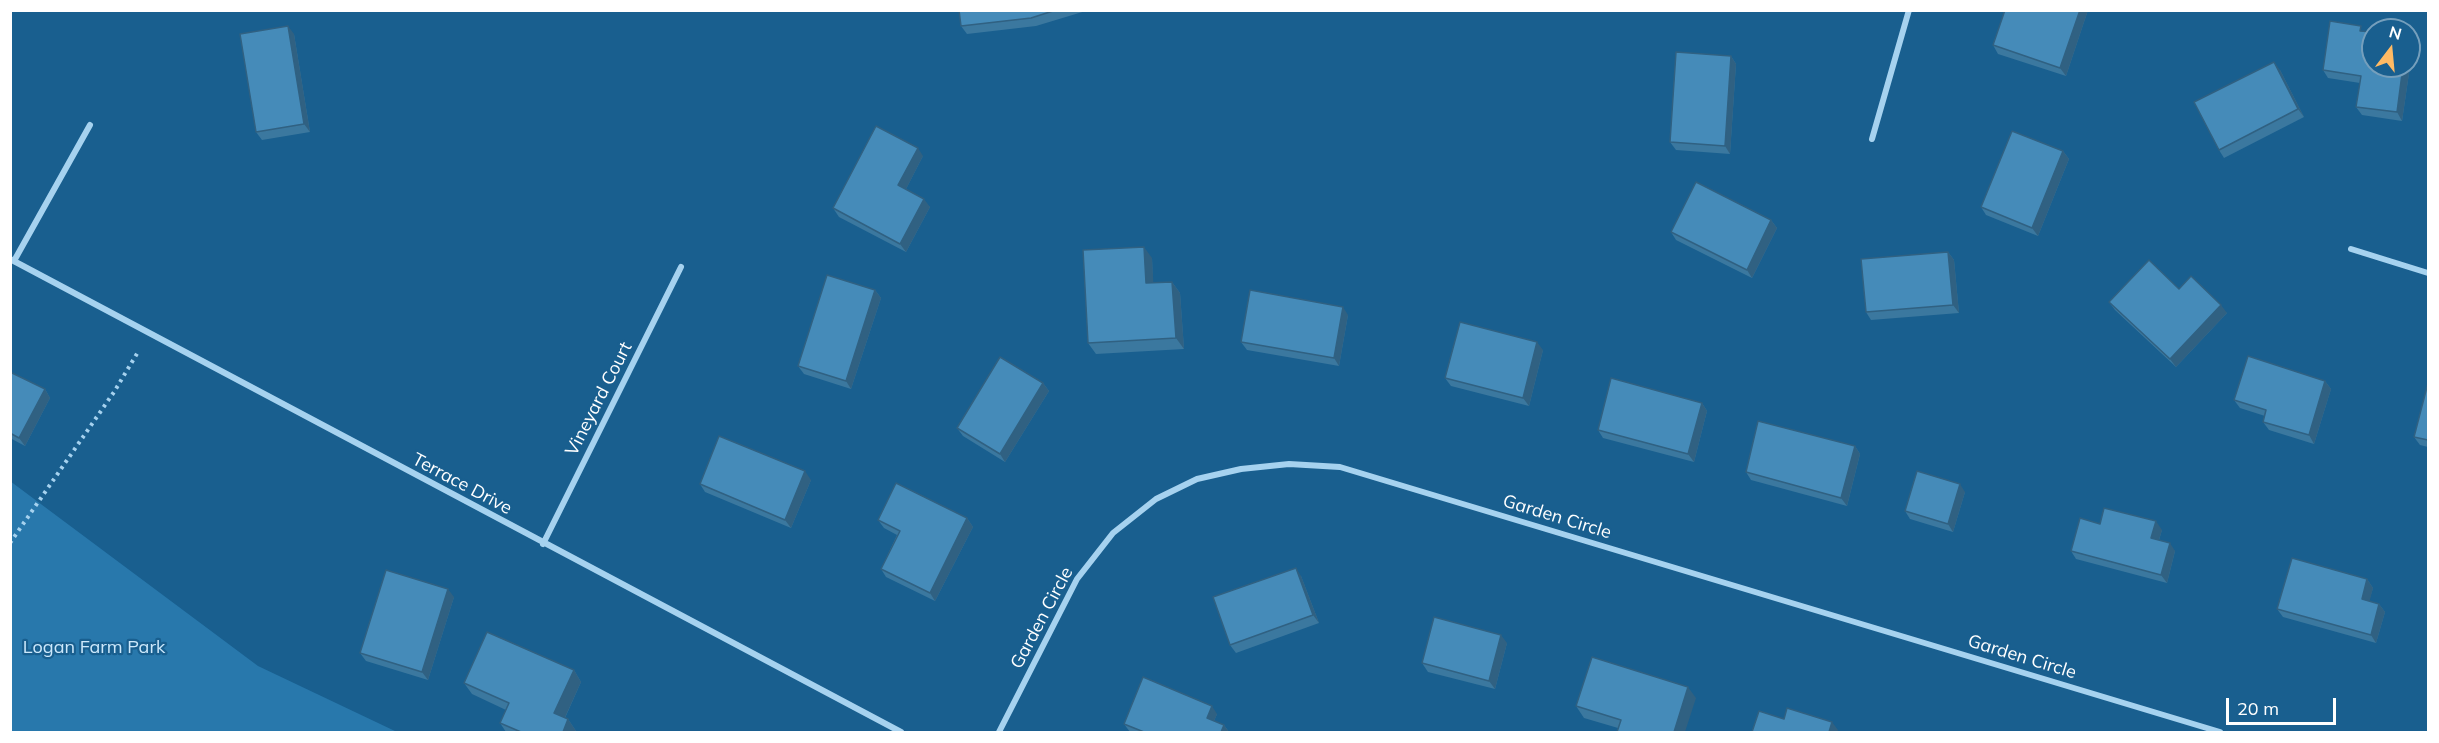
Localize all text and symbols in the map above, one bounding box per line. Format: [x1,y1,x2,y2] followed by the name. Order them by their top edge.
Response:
[2361,18,2421,78] north arrow
[2387,21,2404,44] text: N
[561,338,637,460] street label: Vineyard Court
[408,449,516,519] street label: Terrace Drive
[1500,490,1614,544] street label: Garden Circle
[1006,563,1078,673] street label: Garden Circle
[1965,630,2079,684] street label: Garden Circle
[23,637,165,659] park label: Logan Farm Park
[2229,686,2338,724] scale bar
[2237,697,2279,720] text: 20 m

